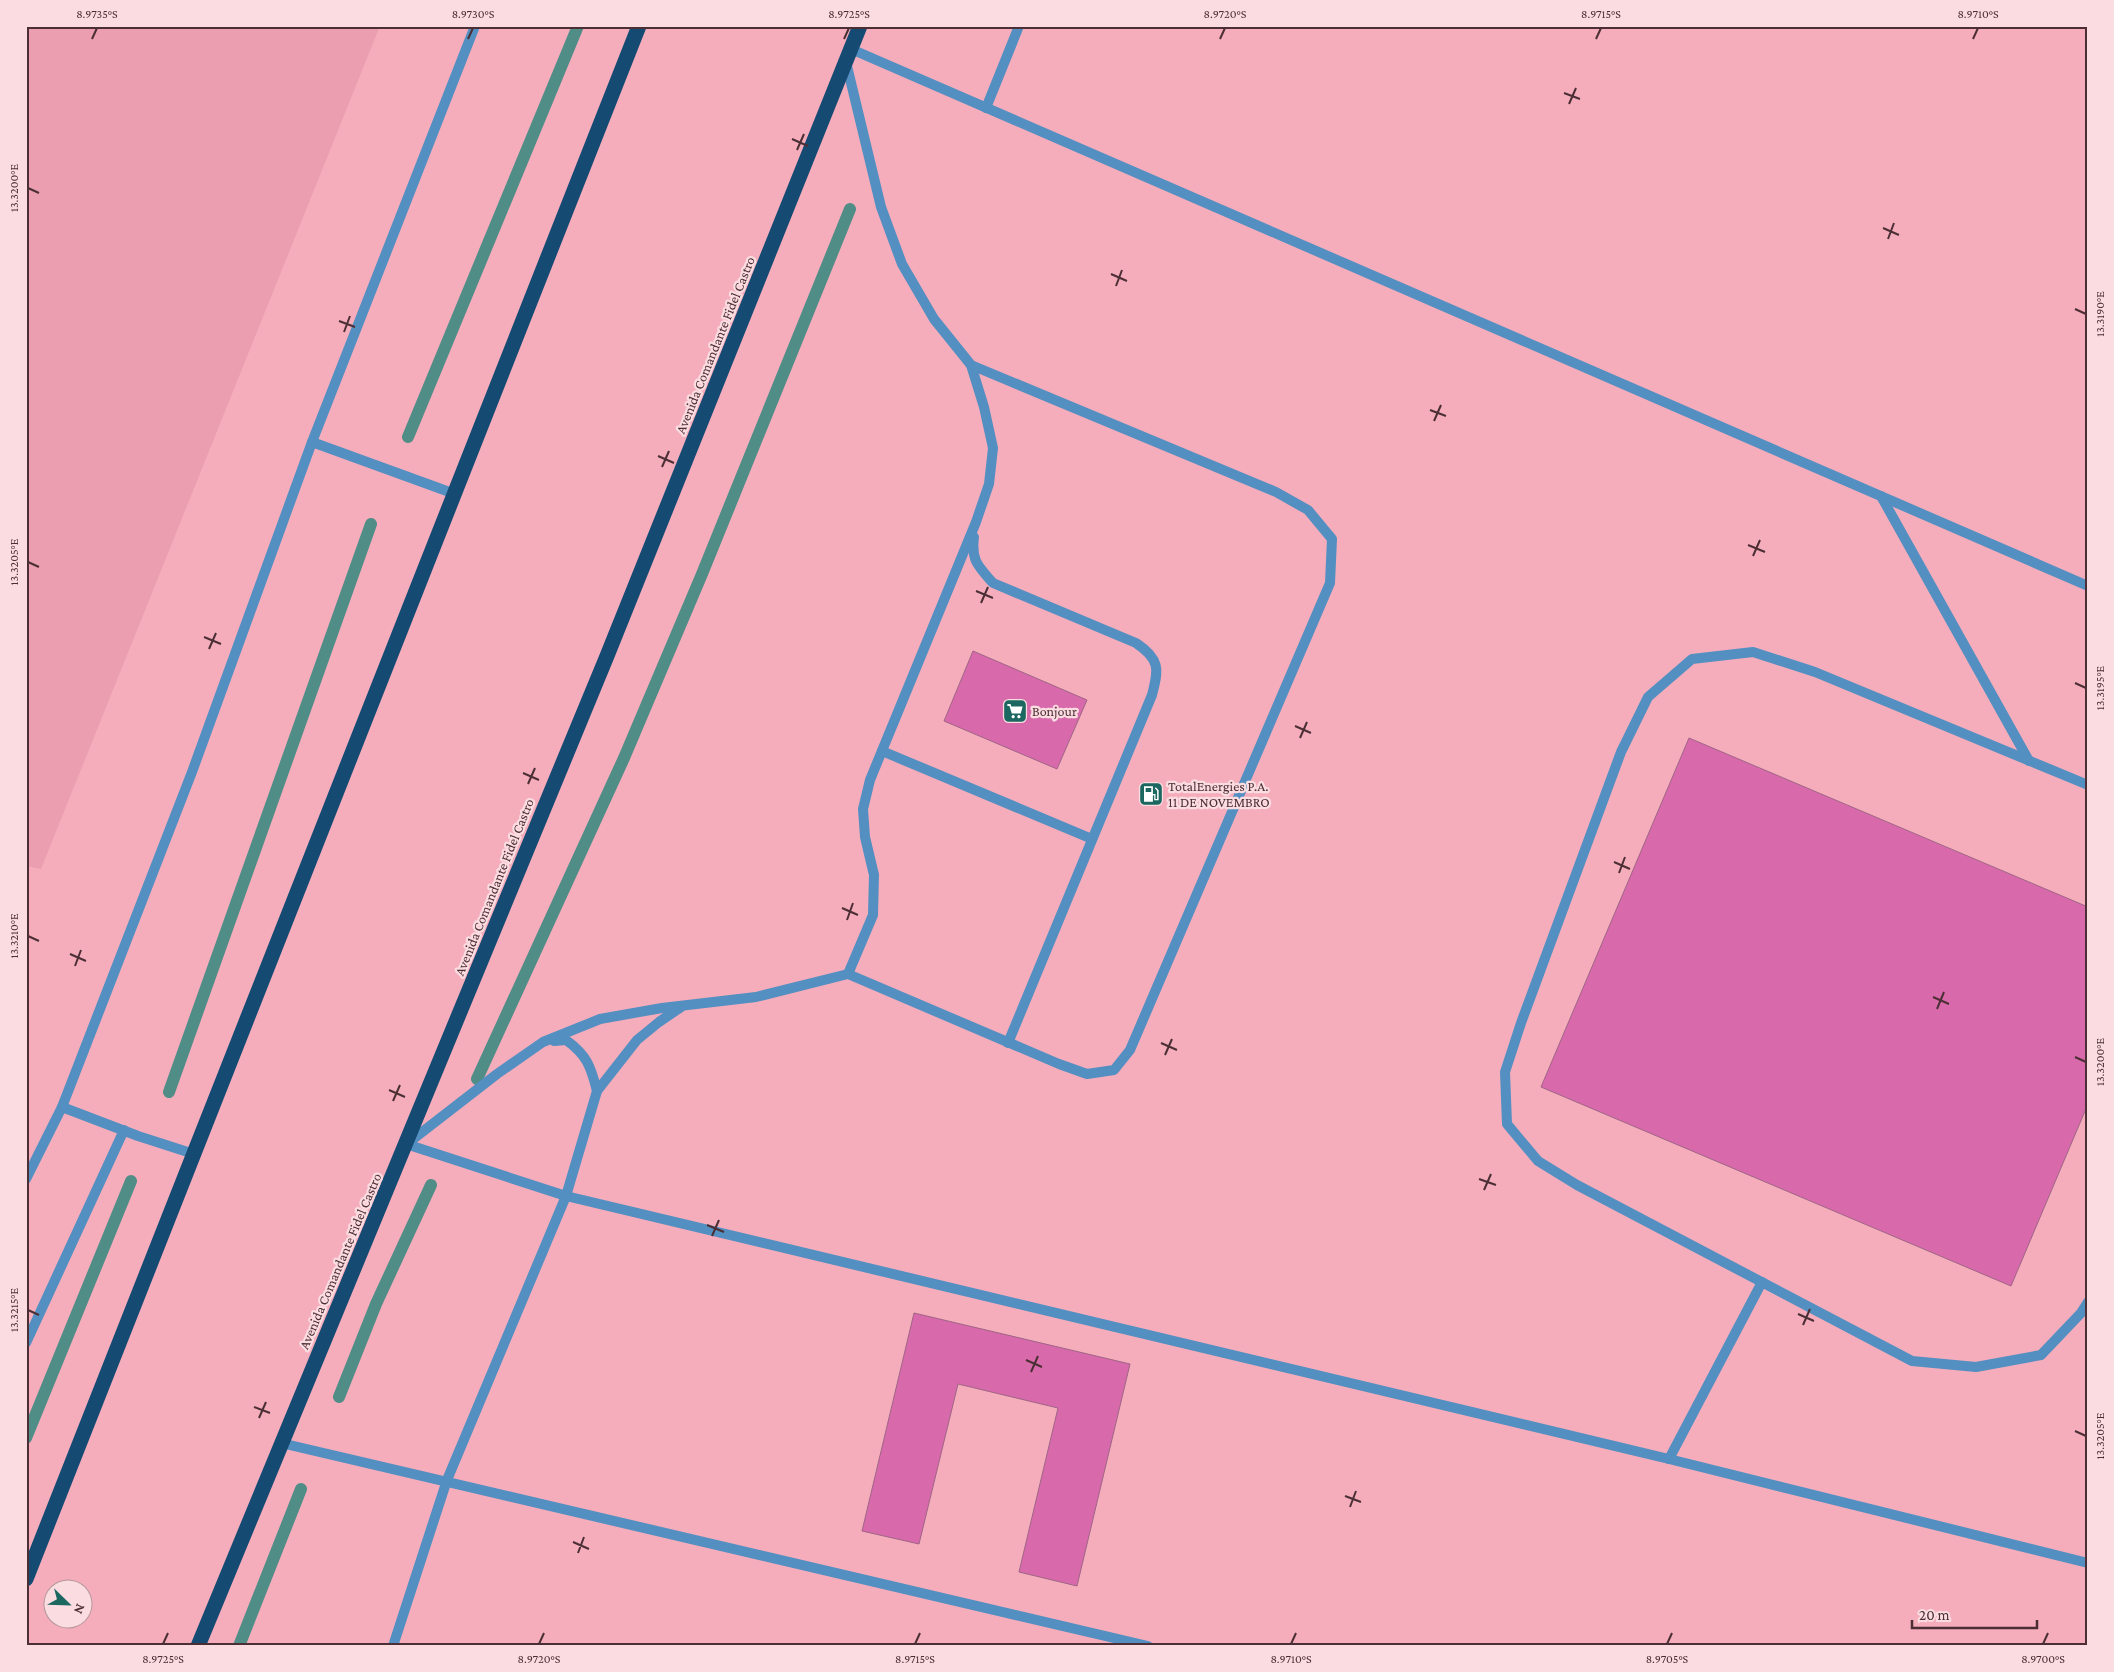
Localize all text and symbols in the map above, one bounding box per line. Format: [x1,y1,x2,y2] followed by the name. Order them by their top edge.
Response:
[76,7,118,21] text: 8.9735°S
[452,7,495,21] text: 8.9730°S
[828,7,870,21] text: 8.9725°S
[1204,7,1247,21] text: 8.9720°S
[1581,7,1621,21] text: 8.9715°S
[1957,7,1999,21] text: 8.9710°S
[7,164,21,212] text: 13.3200°E
[672,254,758,436] street label: Avenida Comandante Fidel Castro
[2093,291,2107,337] text: 13.3190°E
[7,538,21,585] text: 13.3205°E
[2093,665,2107,710] text: 13.3195°E
[1002,698,1028,724] supermarket icon: Bonjour
[1032,703,1077,720] place label: Bonjour
[1168,778,1270,810] place label: TotalEnergies P.A. 11 DE NOVEMBRO
[1138,781,1164,807] fuel station icon: TotalEnergies P.A. 11 DE NOVEMBRO
[451,796,537,978] street label: Avenida Comandante Fidel Castro
[7,913,21,959] text: 13.3210°E
[2093,1038,2107,1086] text: 13.3200°E
[296,1171,384,1351] street label: Avenida Comandante Fidel Castro
[7,1288,21,1332] text: 13.3215°E
[2093,1412,2107,1459] text: 13.3205°E
[42,1580,92,1630] north arrow
[1912,1597,2036,1629] scale bar
[71,1602,89,1617] text: N
[1919,1607,1950,1623] text: 20 m
[142,1652,184,1666] text: 8.9725°S
[518,1652,561,1666] text: 8.9720°S
[895,1652,935,1666] text: 8.9715°S
[1270,1652,1312,1666] text: 8.9710°S
[1646,1652,1689,1666] text: 8.9705°S
[2021,1652,2065,1666] text: 8.9700°S

